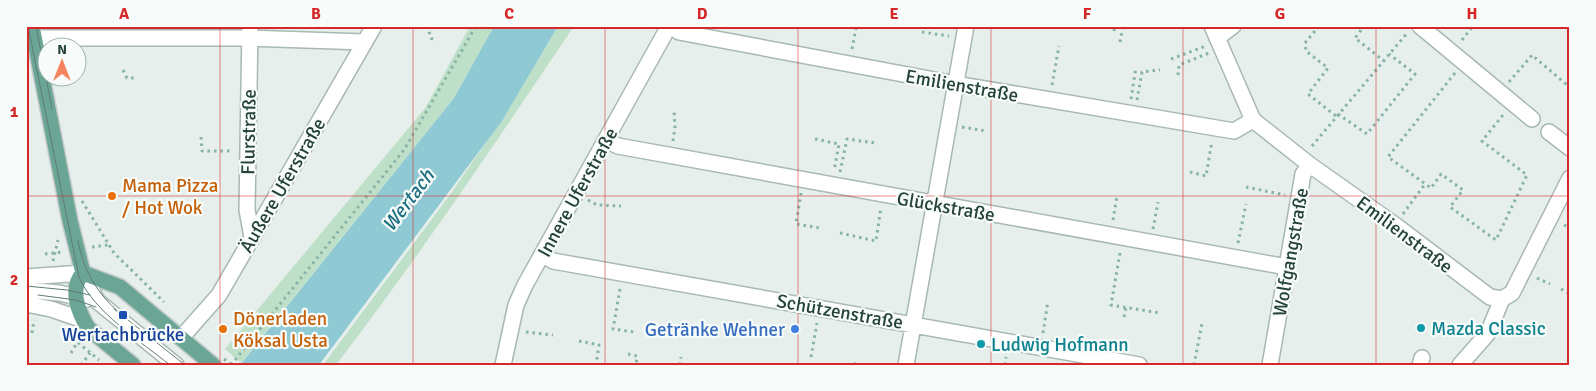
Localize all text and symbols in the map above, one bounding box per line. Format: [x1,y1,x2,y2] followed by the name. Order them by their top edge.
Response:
[119,4,130,24] text: A
[311,4,321,24] text: B
[504,4,514,24] text: C
[697,4,708,24] text: D
[889,4,899,24] text: E
[1083,4,1092,24] text: F
[1275,4,1285,24] text: G
[1467,4,1477,24] text: H
[38,38,88,88] north arrow
[57,41,67,58] text: N
[903,64,1020,108] street label: Emilienstraße
[236,89,262,175] street label: Flurstraße
[10,102,19,122] text: 1
[235,114,331,257] street label: Äußere Uferstraße
[532,124,623,261] street label: Innere Uferstraße
[377,163,441,236] water label: Wertach
[122,174,218,220] place label: Mama Pizza / Hot Wok
[1268,186,1314,318] street label: Wolfgangstraße
[895,187,997,227] street label: Glückstraße
[106,190,118,202] marker: Mama Pizza / Hot Wok
[1351,191,1457,279] street label: Emilienstraße
[10,270,18,290] text: 2
[775,289,905,335] street label: Schützenstraße
[233,307,328,353] place label: Dönerladen Köksal Usta
[117,309,129,321] marker: Wertachbrücke
[1431,317,1546,341] place label: Mazda Classic
[645,318,785,342] place label: Getränke Wehner
[1415,322,1427,334] marker: Mazda Classic
[62,323,184,347] place label: Wertachbrücke
[217,323,229,335] marker: Dönerladen Köksal Usta
[789,323,801,335] marker: Getränke Wehner
[991,333,1129,357] place label: Ludwig Hofmann
[975,338,987,350] marker: Ludwig Hofmann

